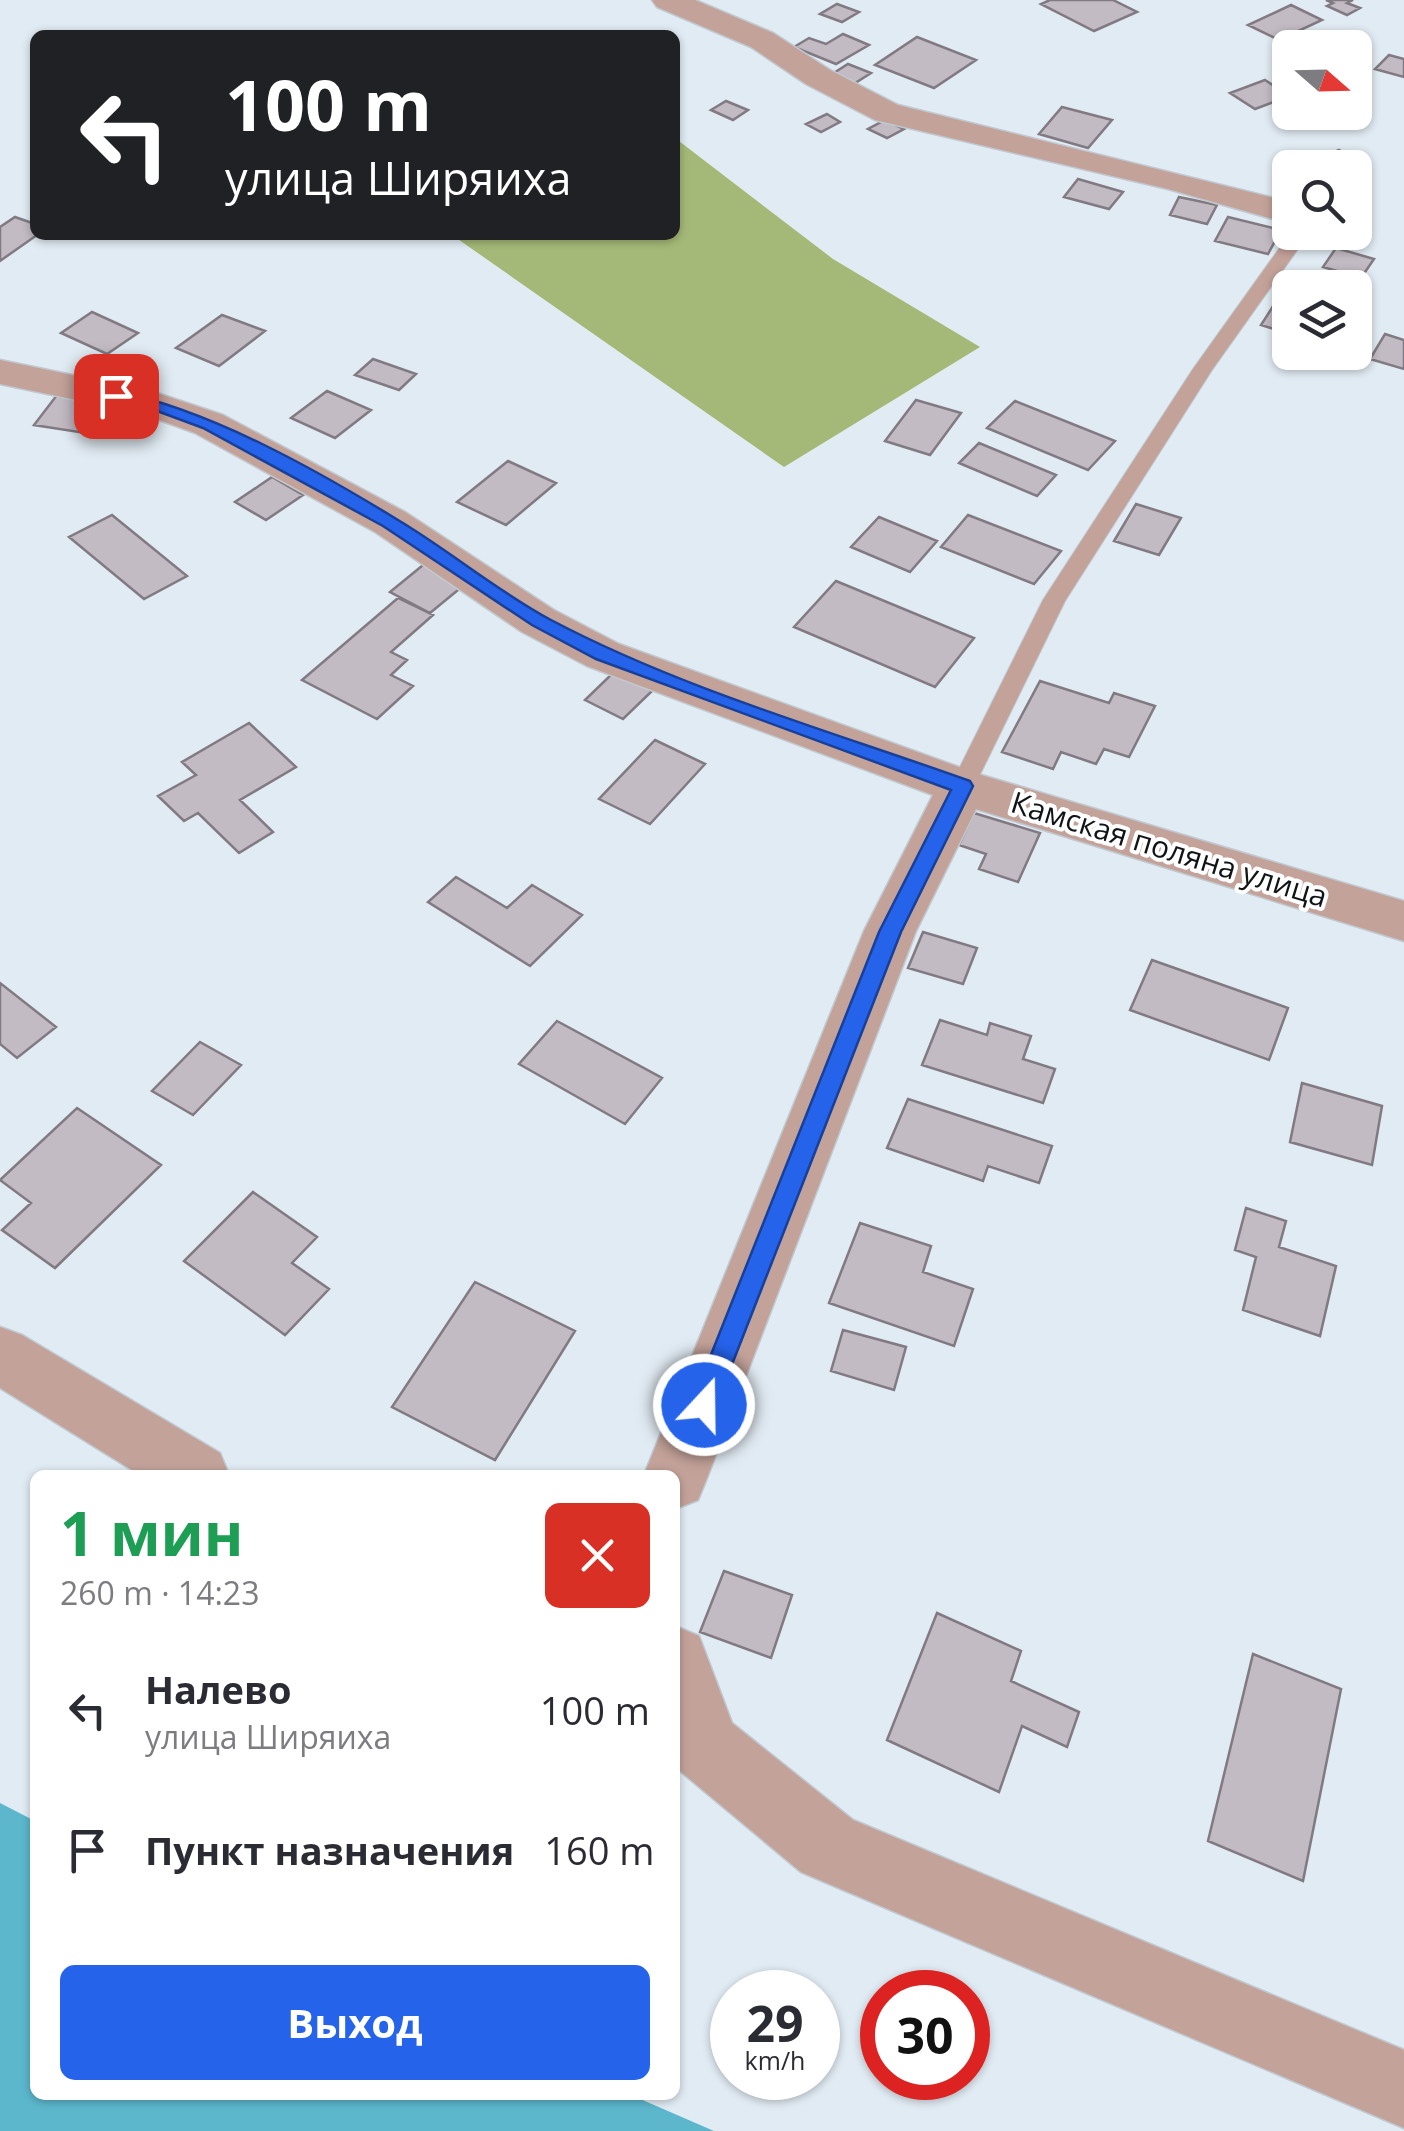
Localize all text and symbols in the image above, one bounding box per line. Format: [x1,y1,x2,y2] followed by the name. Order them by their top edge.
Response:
[1272,30,1372,130] north arrow
[1272,30,1372,370] map controls
[225,56,432,152] text: 100 m
[60,70,190,200] icon: left
[225,147,571,208] text: улица Ширяиха
[1272,150,1372,250] button: search
[1272,270,1372,370] button: layers
[74,354,159,439] pin
[89,369,144,424] icon: arrive
[1006,781,1333,916] street label: Камская поляна улица
[652,1353,756,1457] position arrow
[60,1492,244,1574] text: 1 мин
[545,1503,650,1608] button: close
[60,1571,259,1614] text: 260 m · 14:23
[145,1663,291,1715] text: Налево
[60,1683,115,1738] icon: left
[540,1684,650,1736] text: 100 m
[145,1715,391,1758] text: улица Ширяиха
[60,1823,115,1878] icon: arrive
[145,1824,514,1876] text: Пункт назначения
[544,1824,655,1876] text: 160 m
[60,1965,650,2080] button: Выход
[860,1970,990,2100] speed limit sign: 30
[746,1989,804,2057] text: 29
[745,2043,805,2077] text: km/h

